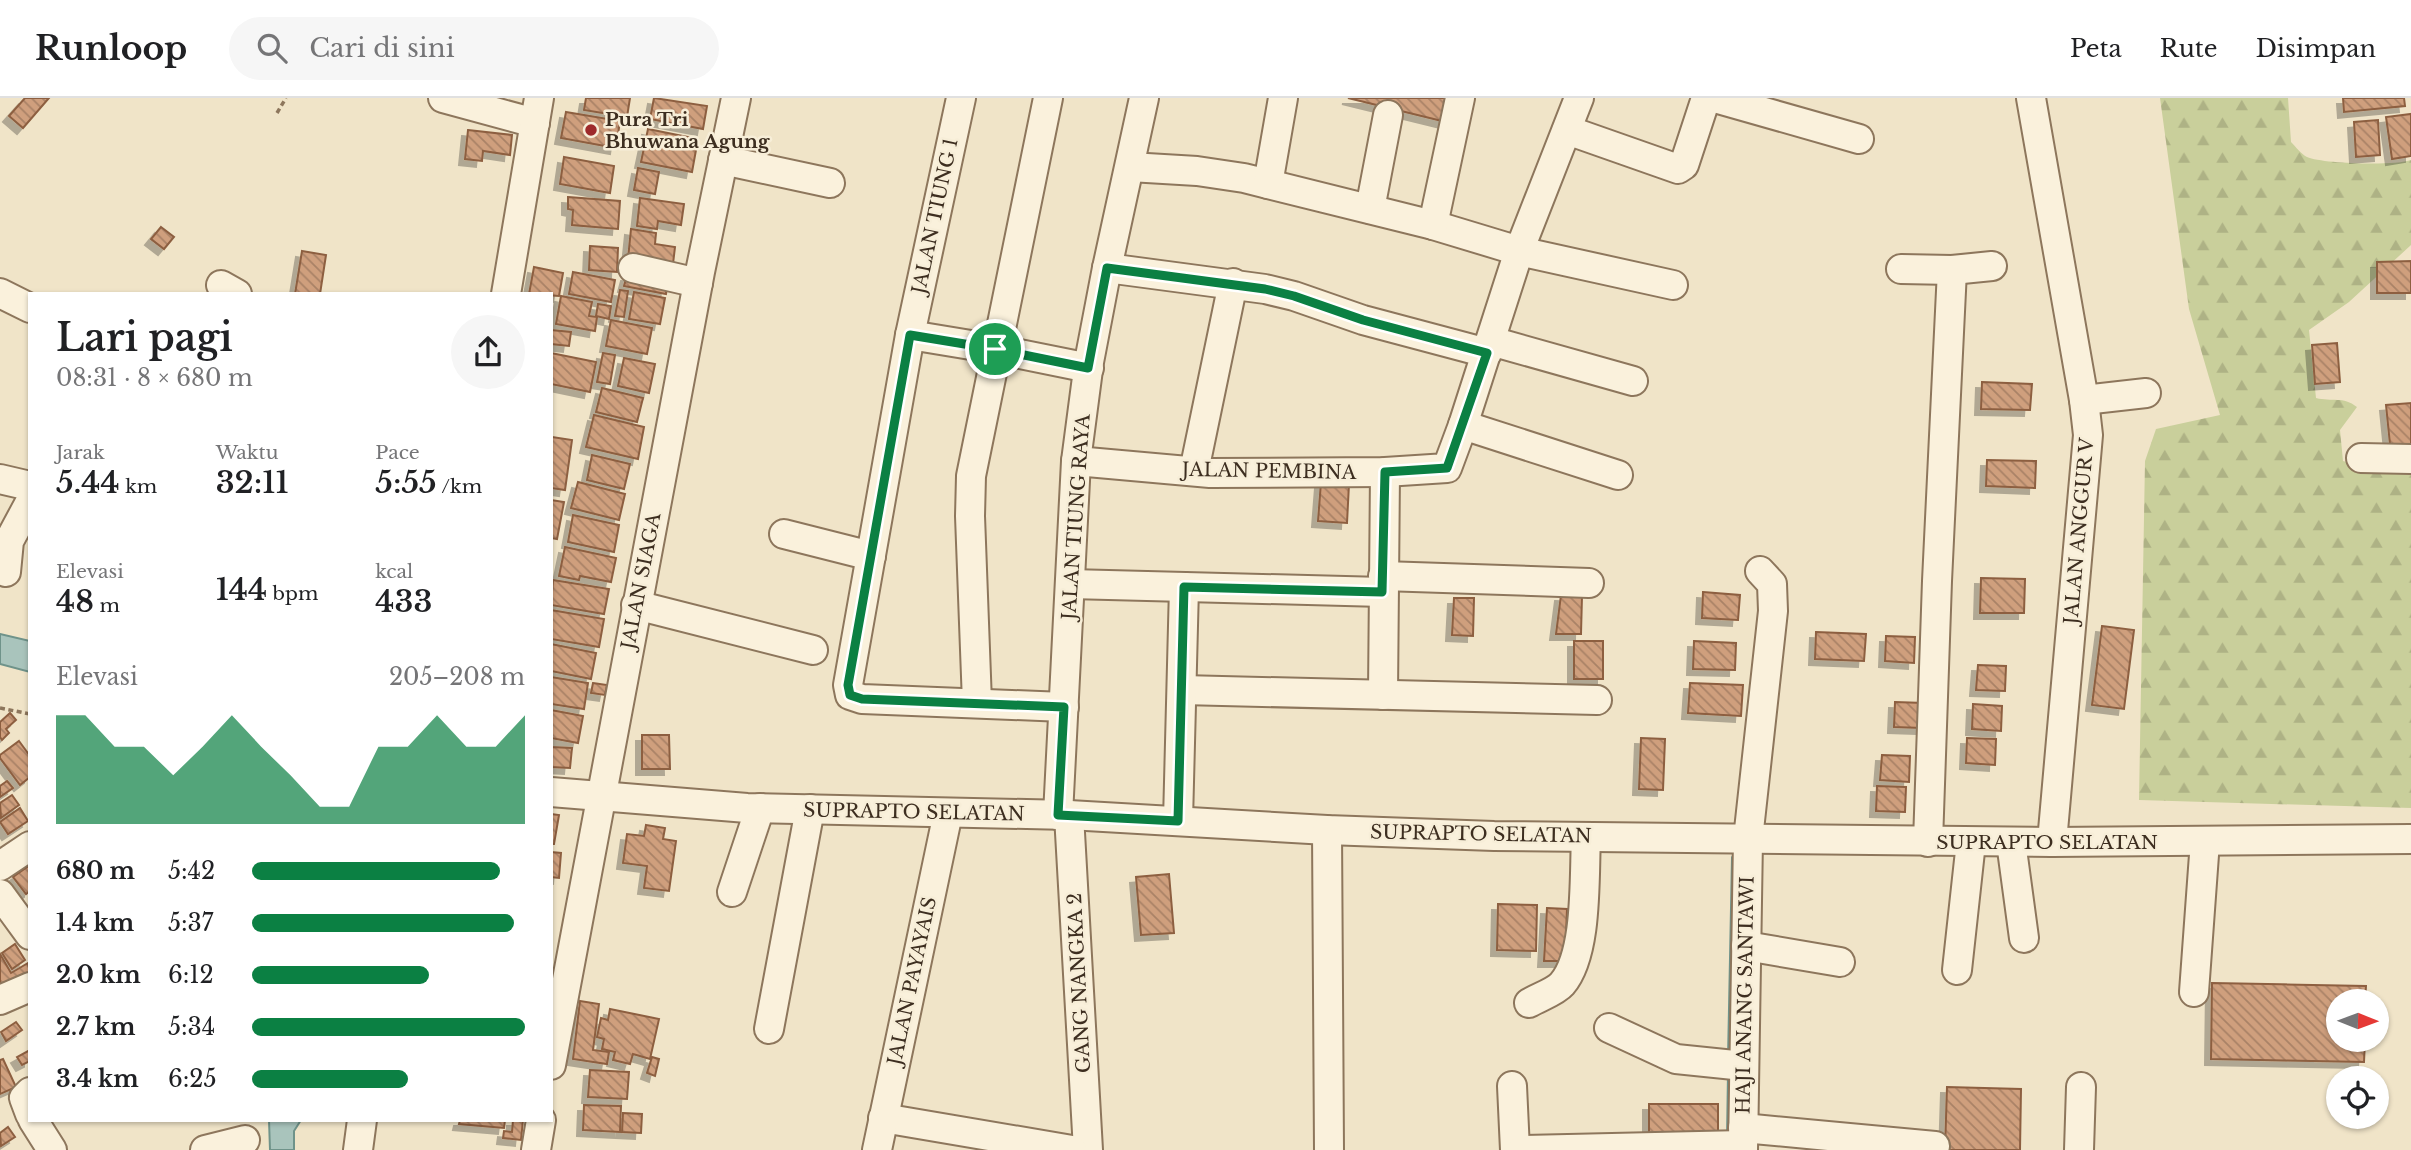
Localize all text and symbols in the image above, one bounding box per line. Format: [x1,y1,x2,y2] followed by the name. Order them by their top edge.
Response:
[229,17,719,80] search box
[35,28,187,69] text: Runloop
[253,29,291,67] icon: search
[309,32,455,64] text: Cari di sini
[2070,34,2122,63] text: Peta
[2160,34,2218,63] text: Rute
[2256,34,2376,63] text: Disimpan
[605,108,771,153] place label: Pura Tri Bhuwana Agung
[583,122,599,138] marker: Pura Tri Bhuwana Agung
[907,136,963,299] street label: JALAN TIUNG 1
[56,314,233,361] text: Lari pagi
[451,315,525,389] button: share
[965,319,1025,379] pin
[976,330,1014,368] icon: arrive
[56,364,253,392] text: 08:31 · 8 × 680 m
[1057,413,1095,624] street label: JALAN TIUNG RAYA
[2059,436,2099,628] street label: JALAN ANGGUR V
[56,441,105,464] text: Jarak
[216,441,278,464] text: Waktu
[375,441,420,464] text: Pace
[1179,458,1357,484] street label: JALAN PEMBINA
[56,464,120,501] text: 5.44
[216,464,289,501] text: 32:11
[375,464,437,501] text: 5:55
[120,475,157,498] text: km
[437,475,482,498] text: /km
[616,511,666,654] street label: JALAN SIAGA
[56,560,124,583] text: Elevasi
[375,560,413,583] text: kcal
[216,571,267,608] text: 144
[267,582,318,605] text: bpm
[56,583,94,620] text: 48
[375,583,432,620] text: 433
[94,594,120,617] text: m
[56,663,138,691] text: Elevasi
[389,663,525,691] text: 205–208 m
[803,799,1025,825] street label: SUPRAPTO SELATAN
[1370,821,1592,847] street label: SUPRAPTO SELATAN
[1936,831,2158,854] street label: SUPRAPTO SELATAN
[56,857,135,885] text: 680 m
[168,857,215,885] text: 5:42
[1731,876,1759,1114] street label: HAJI ANANG SANTAWI
[1063,892,1095,1074] street label: GANG NANGKA 2
[882,895,941,1070] street label: JALAN PAYAYAIS
[56,909,134,937] text: 1.4 km
[168,909,213,937] text: 5:37
[56,961,141,989] text: 2.0 km
[168,961,214,989] text: 6:12
[2326,989,2389,1052] north arrow
[2326,989,2389,1129] map controls
[56,1013,135,1041] text: 2.7 km
[168,1013,215,1041] text: 5:34
[56,1065,139,1093] text: 3.4 km
[168,1065,217,1093] text: 6:25
[2326,1066,2389,1129] button: locate

